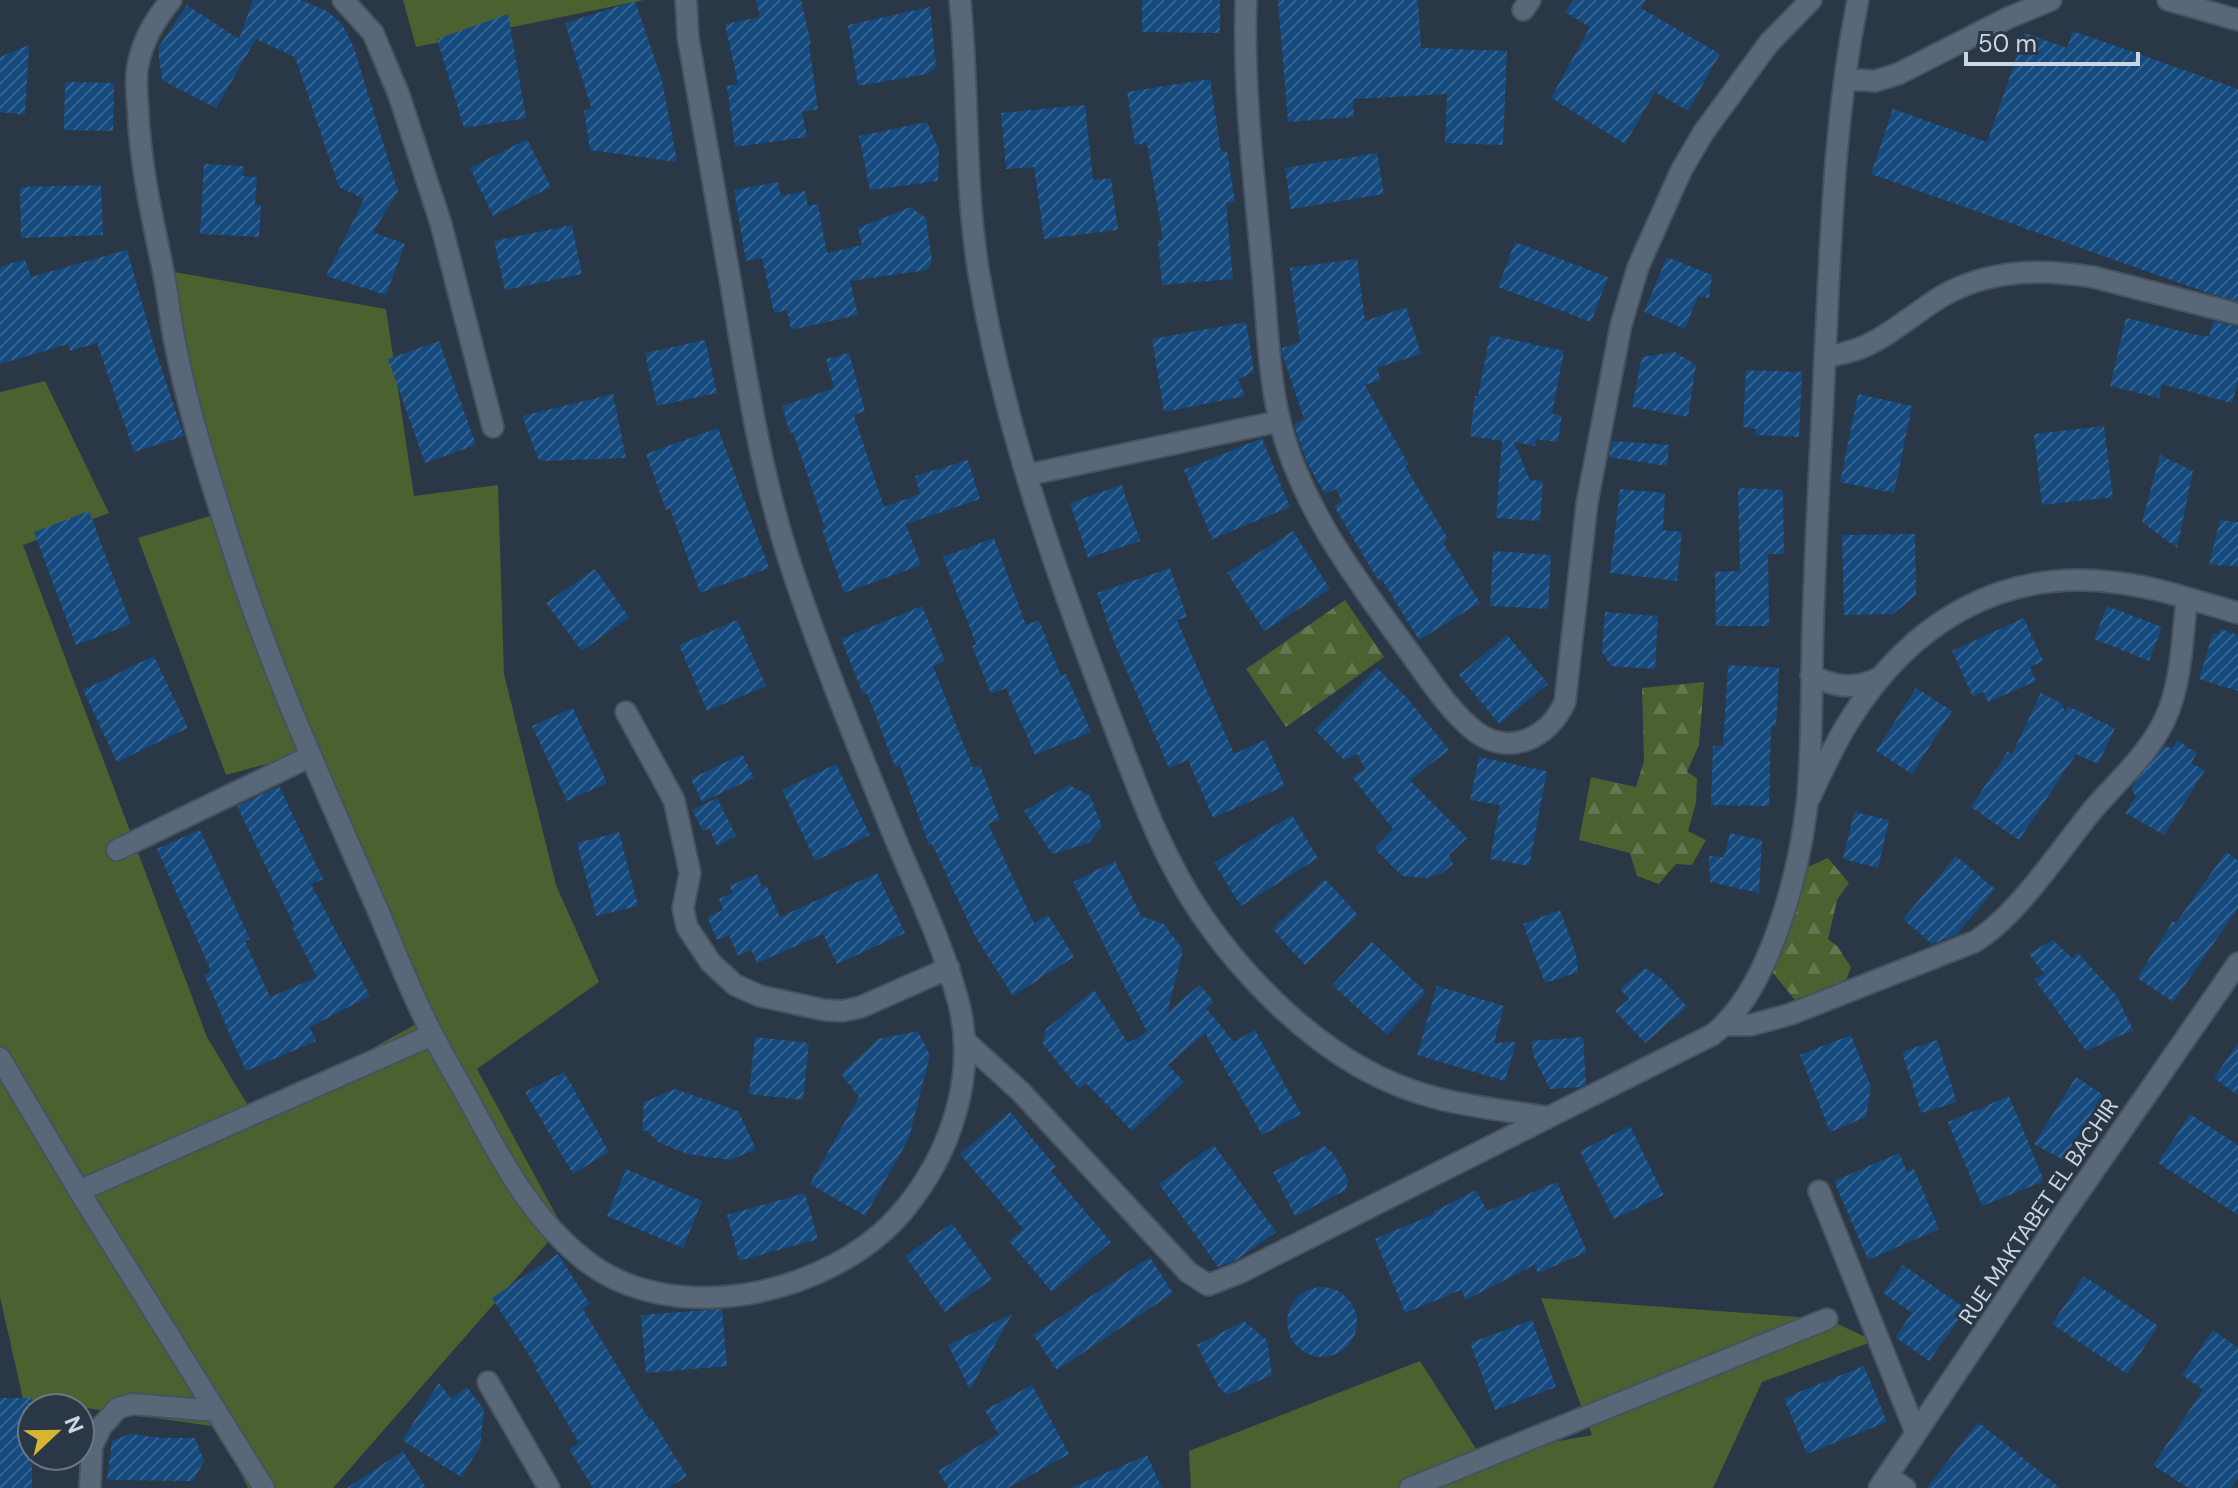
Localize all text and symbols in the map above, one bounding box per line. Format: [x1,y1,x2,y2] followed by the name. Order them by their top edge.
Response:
[1966,16,2138,66] scale bar
[1978,28,2037,59] text: 50 m
[1952,1093,2125,1330] street label: RUE MAKTABET EL BACHIR
[16,1392,96,1472] north arrow
[58,1412,91,1438] text: N

